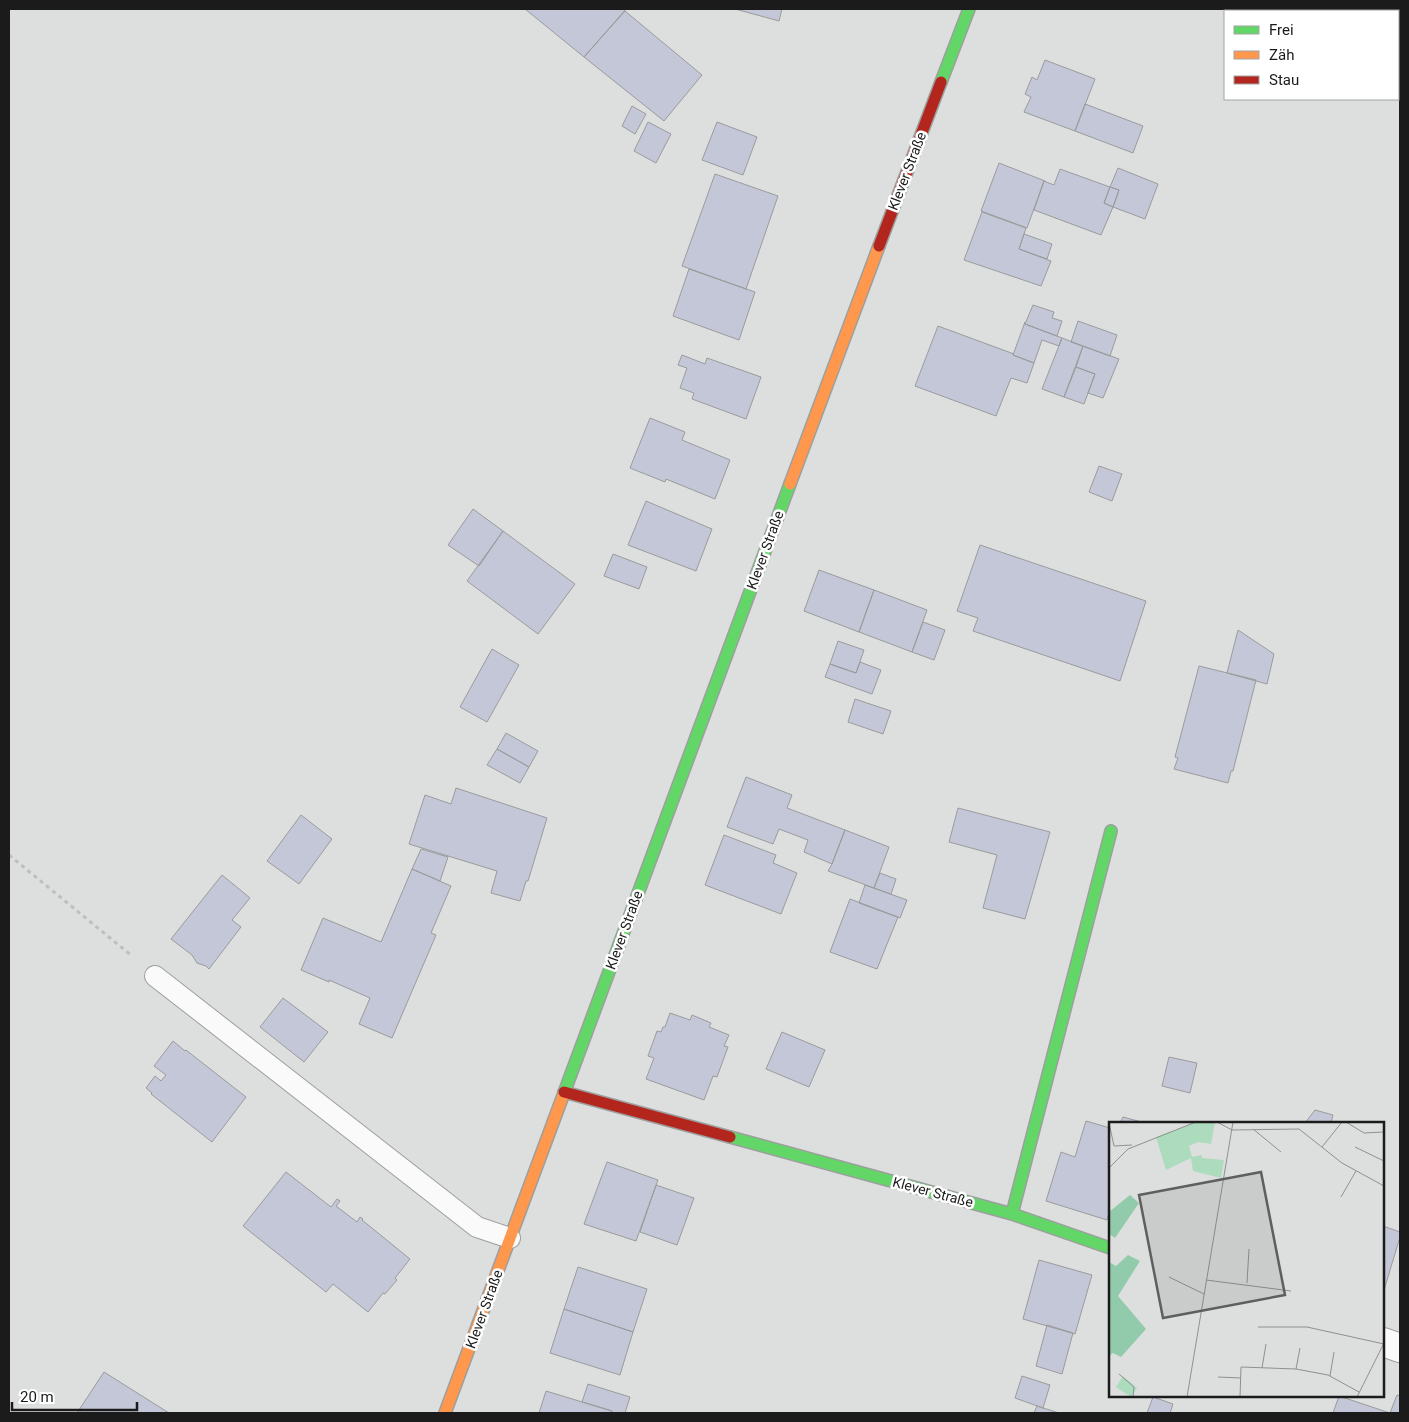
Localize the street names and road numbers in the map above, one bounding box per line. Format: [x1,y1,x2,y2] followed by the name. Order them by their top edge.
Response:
[885,130,929,212] street label: Klever Straße
[743,508,787,592] street label: Klever Straße
[602,888,646,972] street label: Klever Straße
[891,1174,975,1210] street label: Klever Straße
[462,1267,506,1351] street label: Klever Straße

